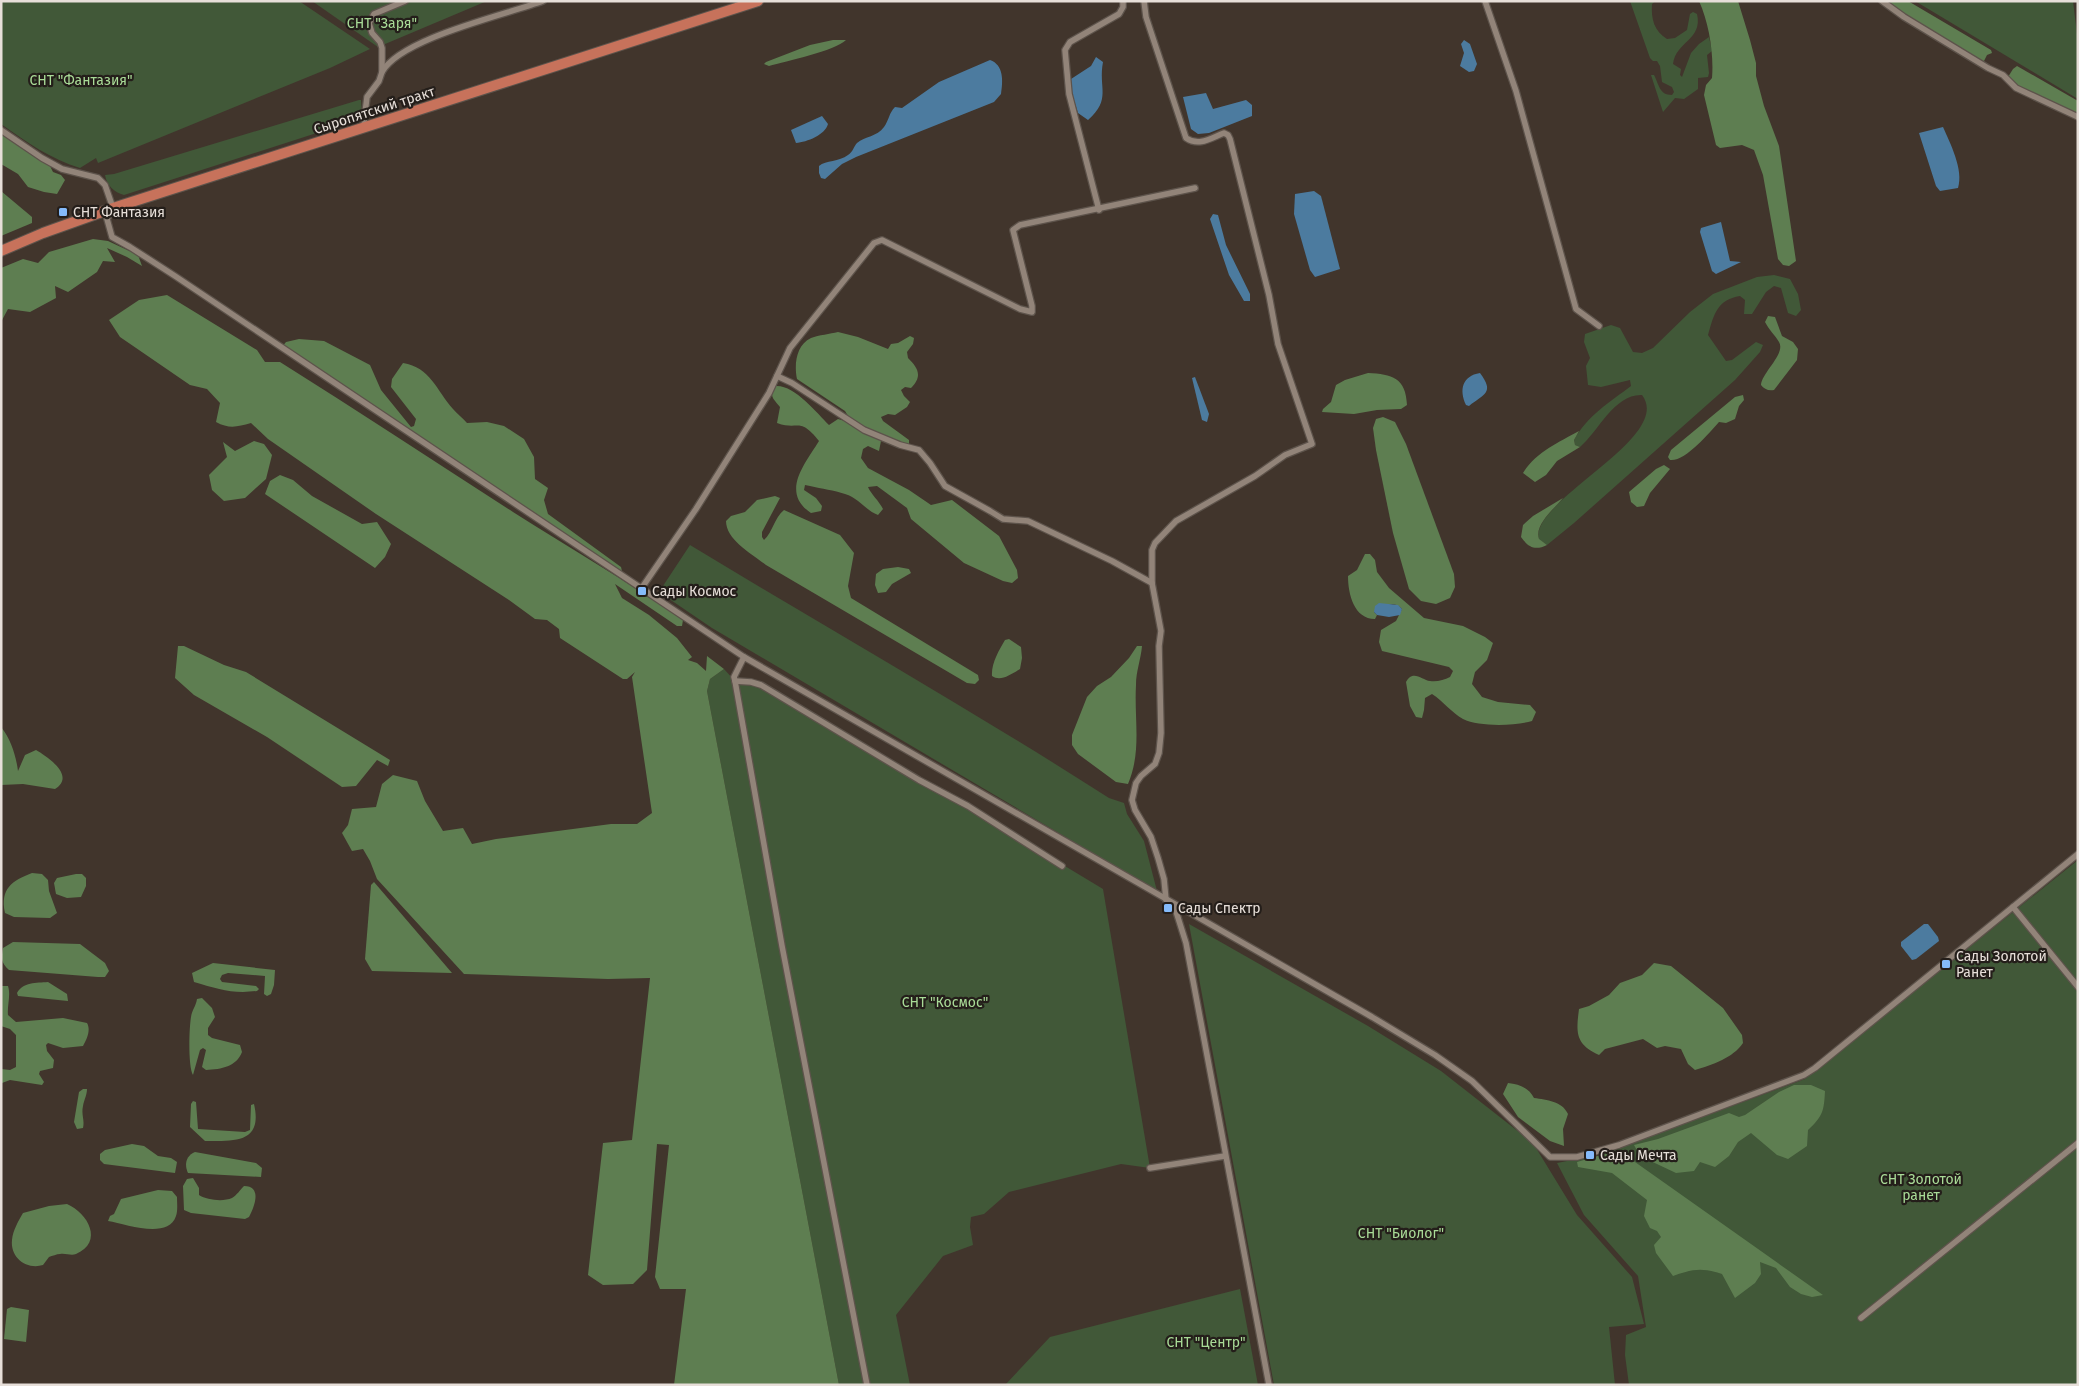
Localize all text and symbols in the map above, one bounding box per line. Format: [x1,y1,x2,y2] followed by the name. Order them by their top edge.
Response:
[347,15,417,32] park label: СНТ "Заря"
[29,72,133,89] park label: СНТ "Фантазия"
[311,83,438,138] street label: Сыропятский тракт
[73,204,165,221] place label: СНТ Фантазия
[57,206,69,218] marker: СНТ Фантазия
[652,583,737,600] place label: Сады Космос
[636,585,648,597] marker: Сады Космос
[1178,900,1261,917] place label: Сады Спектр
[1162,902,1174,914] marker: Сады Спектр
[1956,948,2047,981] place label: Сады Золотой Ранет
[1940,958,1952,970] marker: Сады Золотой Ранет
[902,994,988,1011] park label: СНТ "Космос"
[1600,1147,1677,1164] place label: Сады Мечта
[1584,1149,1596,1161] marker: Сады Мечта
[1880,1171,1962,1204] park label: СНТ Золотой ранет
[1358,1225,1444,1242] park label: СНТ "Биолог"
[1166,1334,1246,1351] park label: СНТ "Центр"

